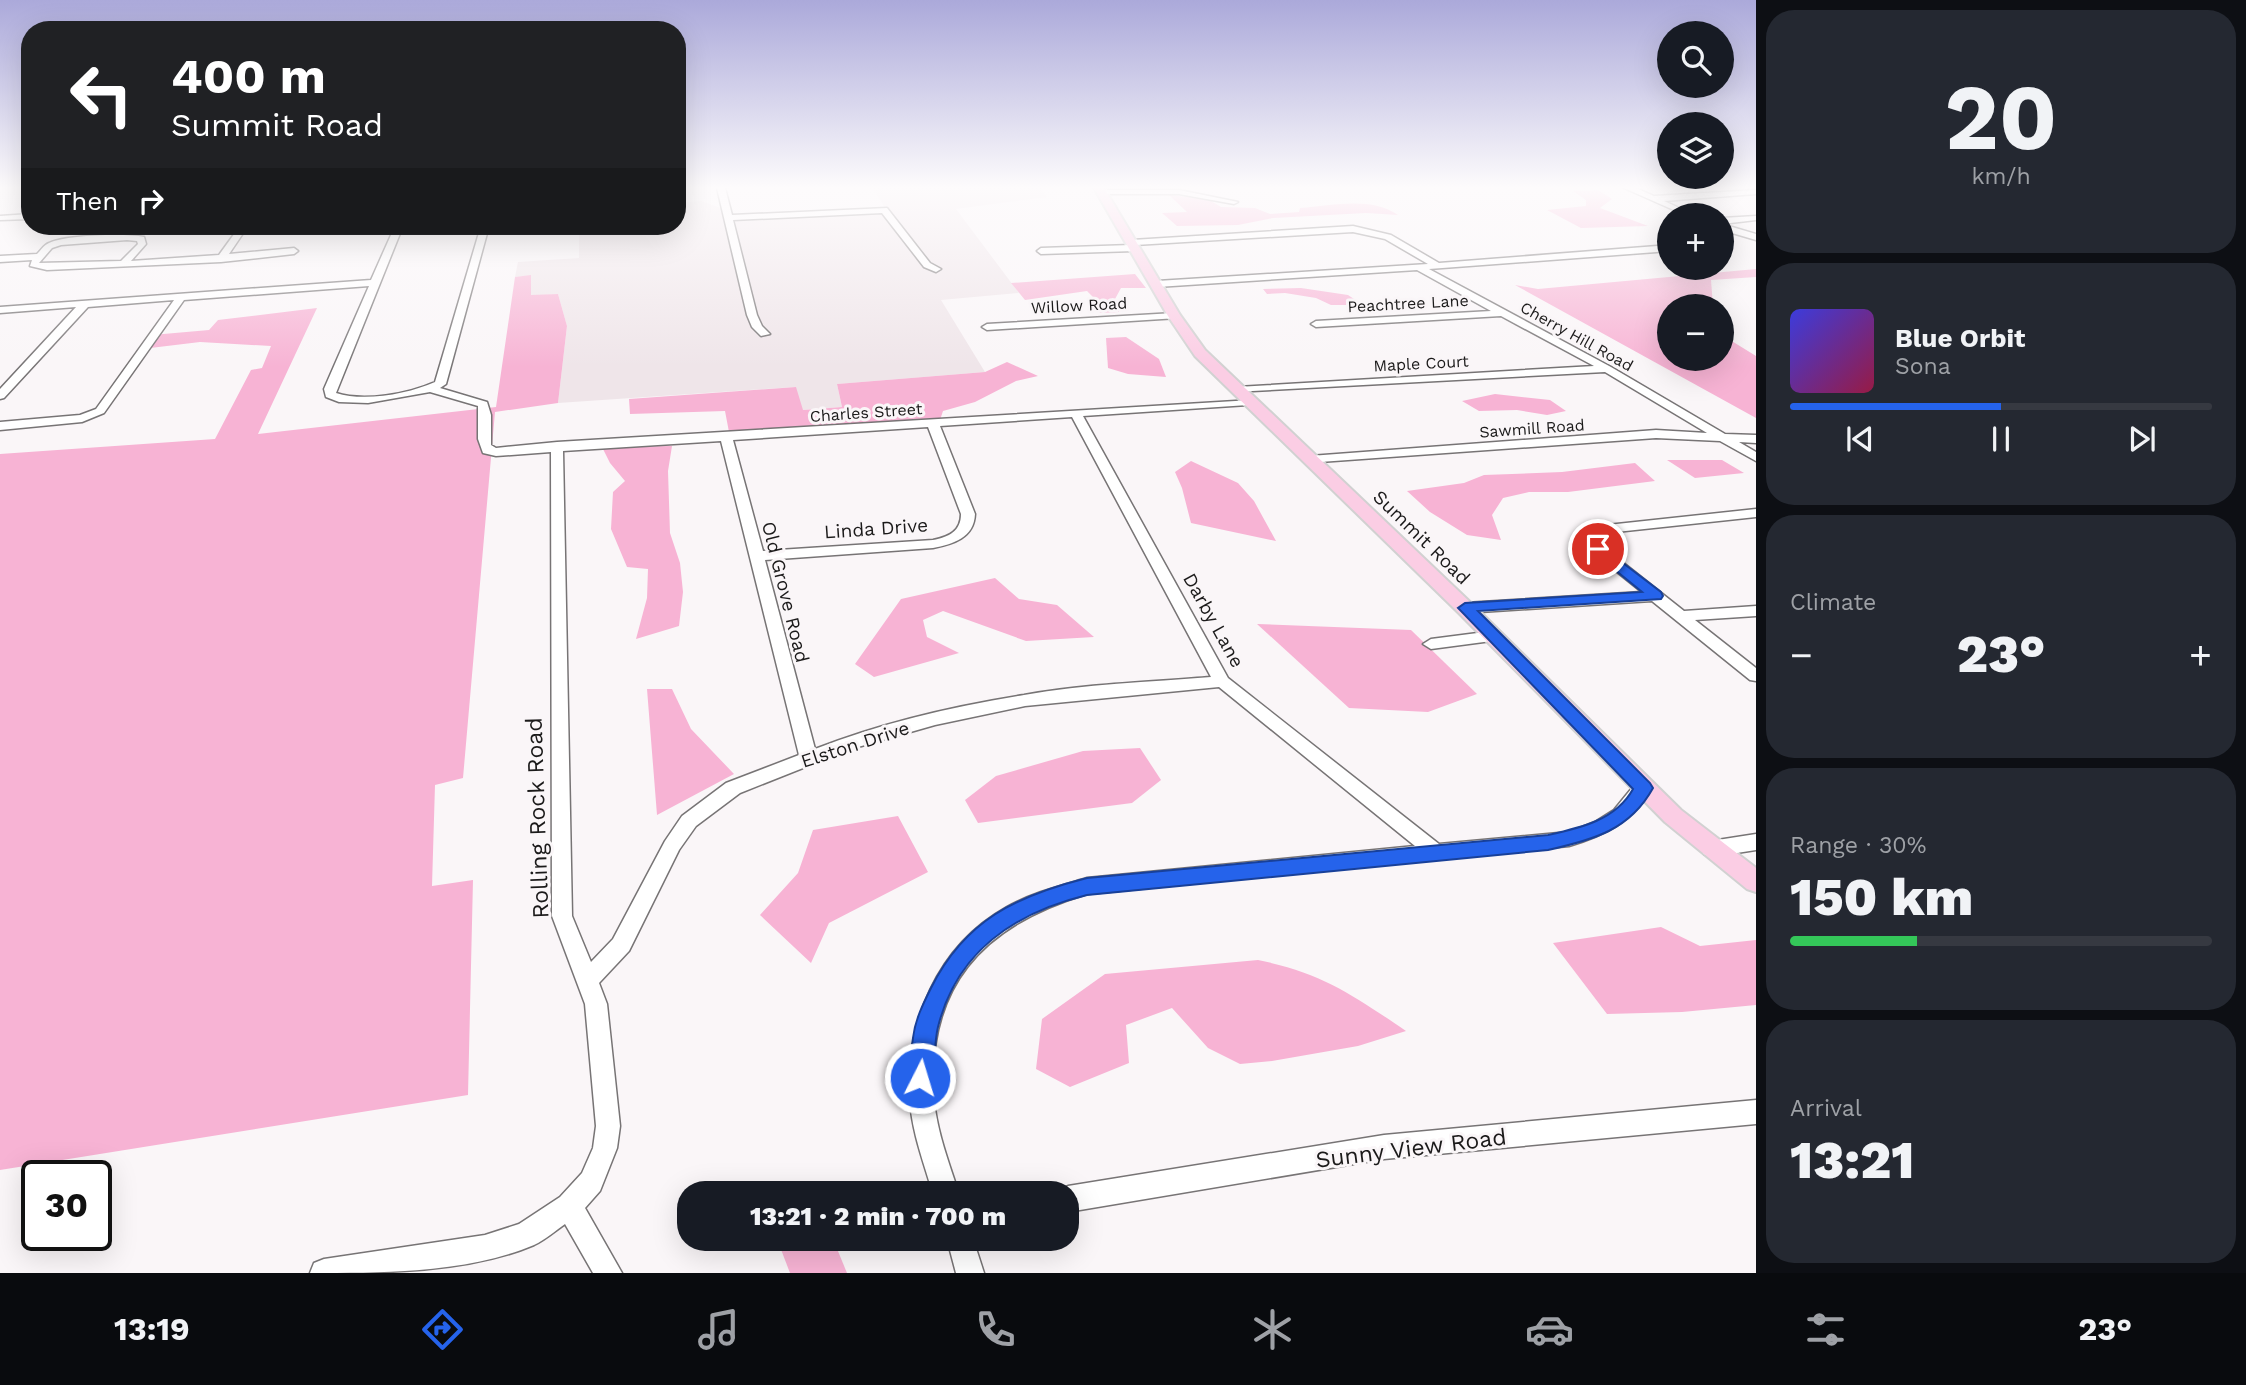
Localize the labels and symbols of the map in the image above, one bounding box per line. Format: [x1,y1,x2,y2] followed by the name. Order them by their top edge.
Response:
[1347,291,1469,316] street label: Peachtree Lane
[1030,293,1128,318] street label: Willow Road
[1517,298,1637,375] street label: Cherry Hill Road
[1373,351,1469,375] street label: Maple Court
[809,399,923,426] street label: Charles Street
[1479,415,1585,442] street label: Sawmill Road
[1368,485,1475,589] street label: Summit Road
[823,513,929,544] street label: Linda Drive
[757,519,814,665] street label: Old Grove Road
[1568,519,1628,579] pin
[1178,569,1249,672] street label: Darby Lane
[798,716,912,773] street label: Elston Drive
[520,717,555,919] street label: Rolling Rock Road
[883,1041,957,1115] position arrow
[1314,1123,1508,1174] street label: Sunny View Road
[21,1160,112,1251] speed limit sign: 30

